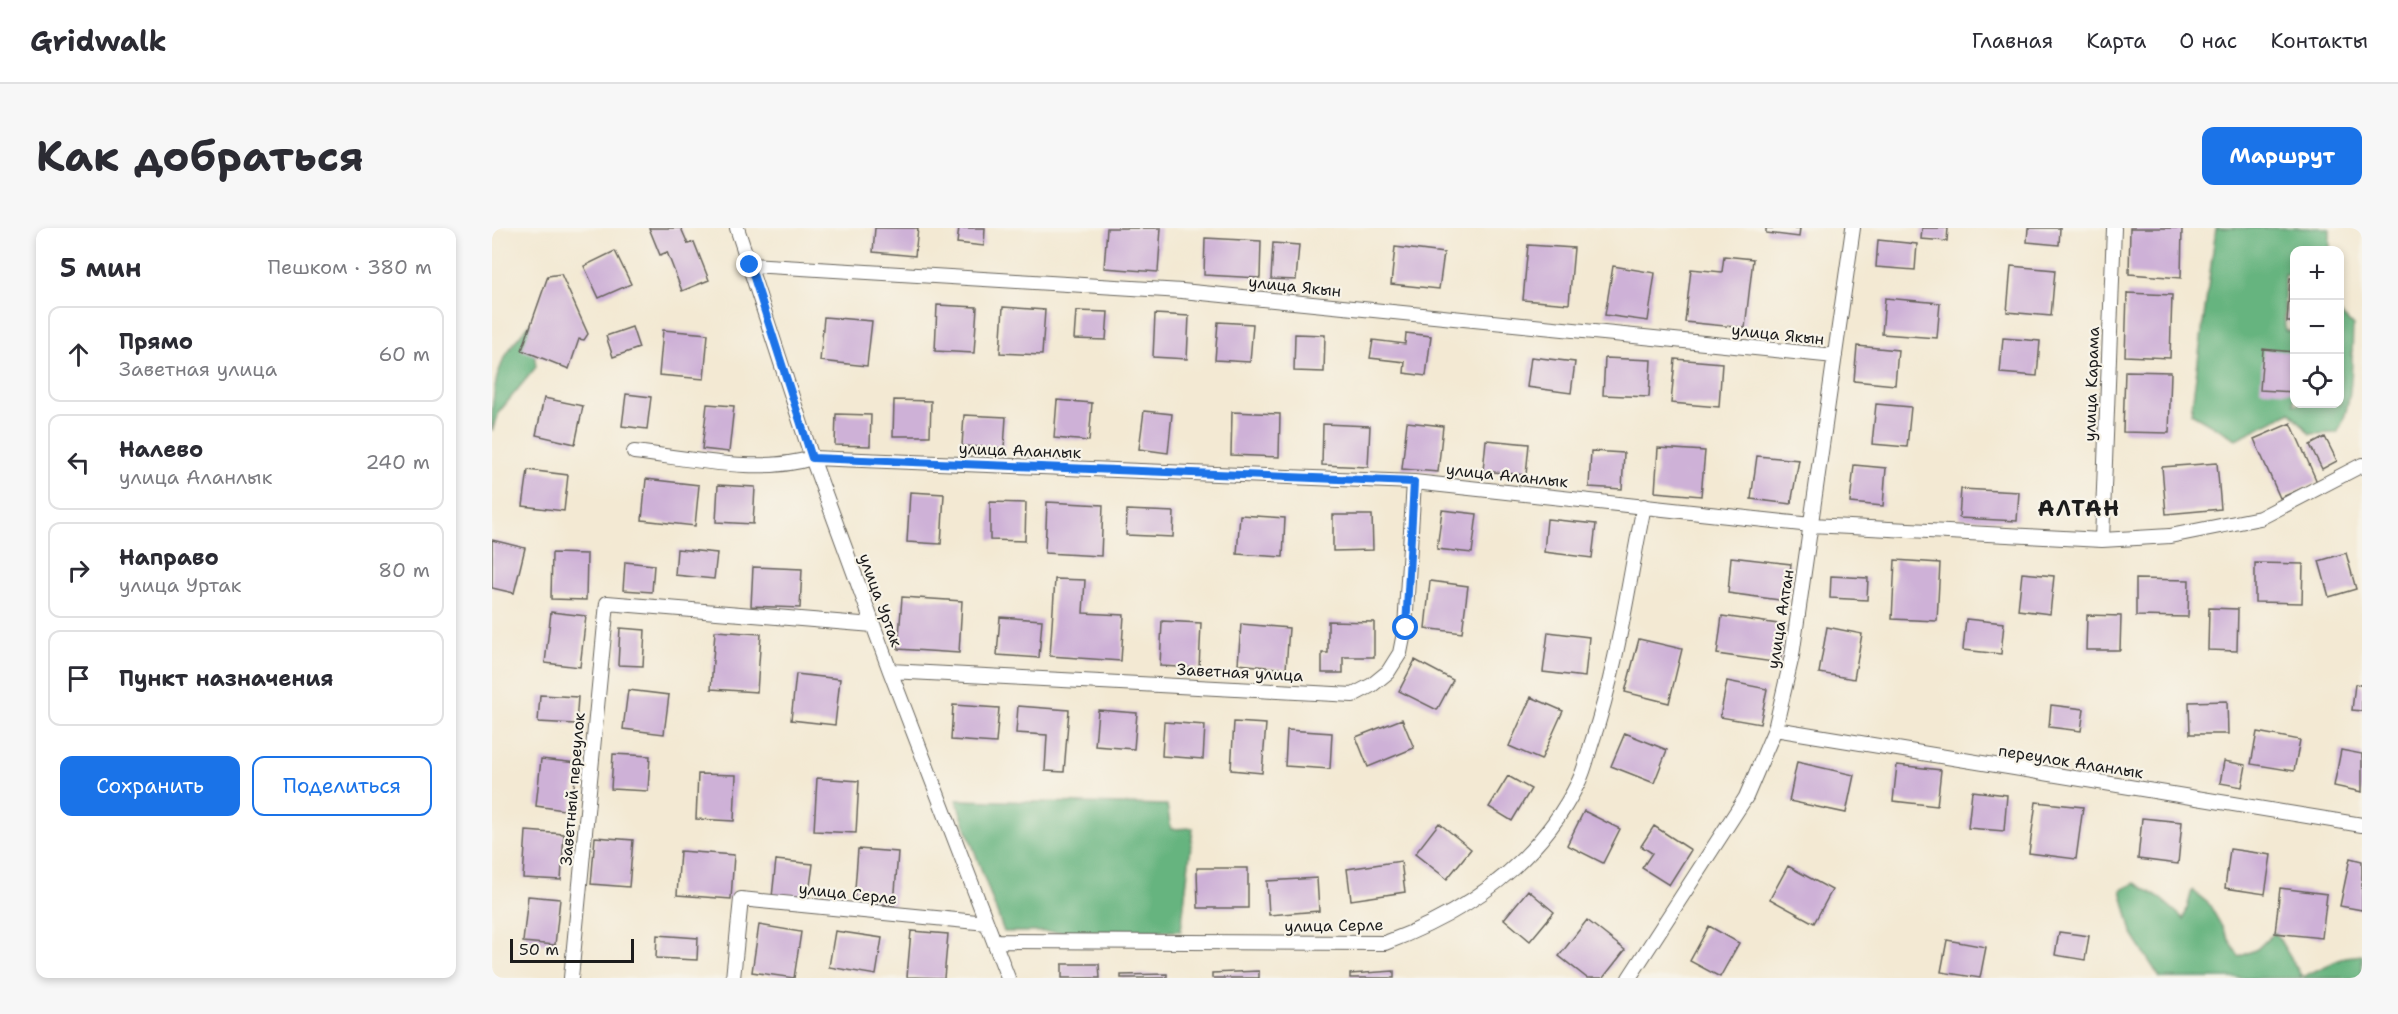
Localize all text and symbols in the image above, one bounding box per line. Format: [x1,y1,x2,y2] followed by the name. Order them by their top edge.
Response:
[30,22,167,60] text: Gridwalk
[1972,27,2053,55] text: Главная
[2086,27,2146,55] text: Карта
[2179,27,2237,55] text: О нас
[2270,27,2368,55] text: Контакты
[2202,127,2362,185] button: Маршрут
[36,128,364,184] text: Как добраться
[2290,246,2344,408] map controls
[2290,246,2344,300] button: +
[60,250,141,285] text: 5 мин
[736,251,762,277] route end
[268,254,432,280] text: Пешком · 380 m
[1248,271,1342,302] street label: улица Якын
[2290,300,2344,354] button: −
[1731,319,1825,350] street label: улица Якын
[2079,326,2104,442] street label: улица Карама
[119,327,193,356] text: Прямо
[62,338,95,371] icon: ahead
[378,341,430,367] text: 60 m
[2290,354,2344,408] button: locate
[119,356,277,382] text: Заветная улица
[119,435,203,464] text: Налево
[958,438,1082,463] street label: улица Аланлык
[62,446,95,479] icon: left
[365,449,430,475] text: 240 m
[1445,459,1570,492] street label: улица Аланлык
[119,464,272,490] text: улица Аланлык
[2038,494,2121,523] district label: АЛТАН
[119,543,219,572] text: Направо
[854,551,907,650] street label: улица Уртак
[62,554,95,587] icon: right
[378,557,430,583] text: 80 m
[1762,568,1799,670] street label: улица Алтан
[119,572,241,598] text: улица Уртак
[1392,614,1418,640] route start
[1176,659,1304,686] street label: Заветная улица
[62,662,95,695] icon: arrive
[119,664,333,693] text: Пункт назначения
[555,711,590,867] street label: Заветный переулок
[1997,740,2145,783] street label: переулок Аланлык
[60,756,240,816] button: Сохранить
[252,756,432,816] button: Поделиться
[798,878,898,909] street label: улица Серле
[1284,914,1384,937] street label: улица Серле
[510,936,634,964] scale bar
[519,939,559,960] text: 50 m

